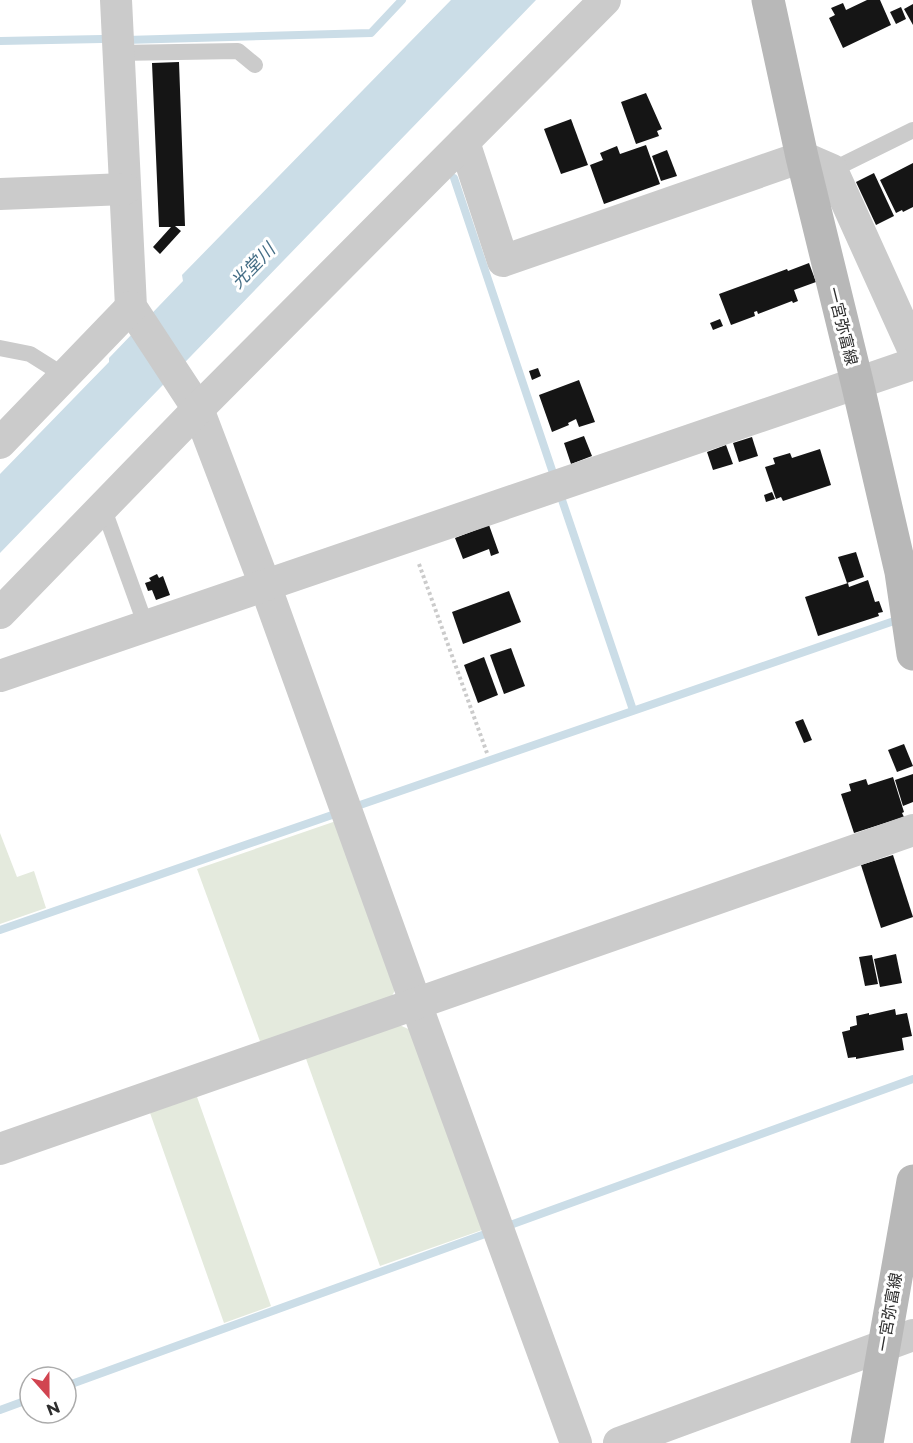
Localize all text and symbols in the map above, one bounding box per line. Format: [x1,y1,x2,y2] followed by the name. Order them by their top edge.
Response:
[226,237,281,293] water label: 光堂川
[824,285,861,367] street label: 一宮弥富線
[873,1271,906,1353] street label: 一宮弥富線
[18,1365,78,1425] north arrow
[44,1397,63,1420] text: N

